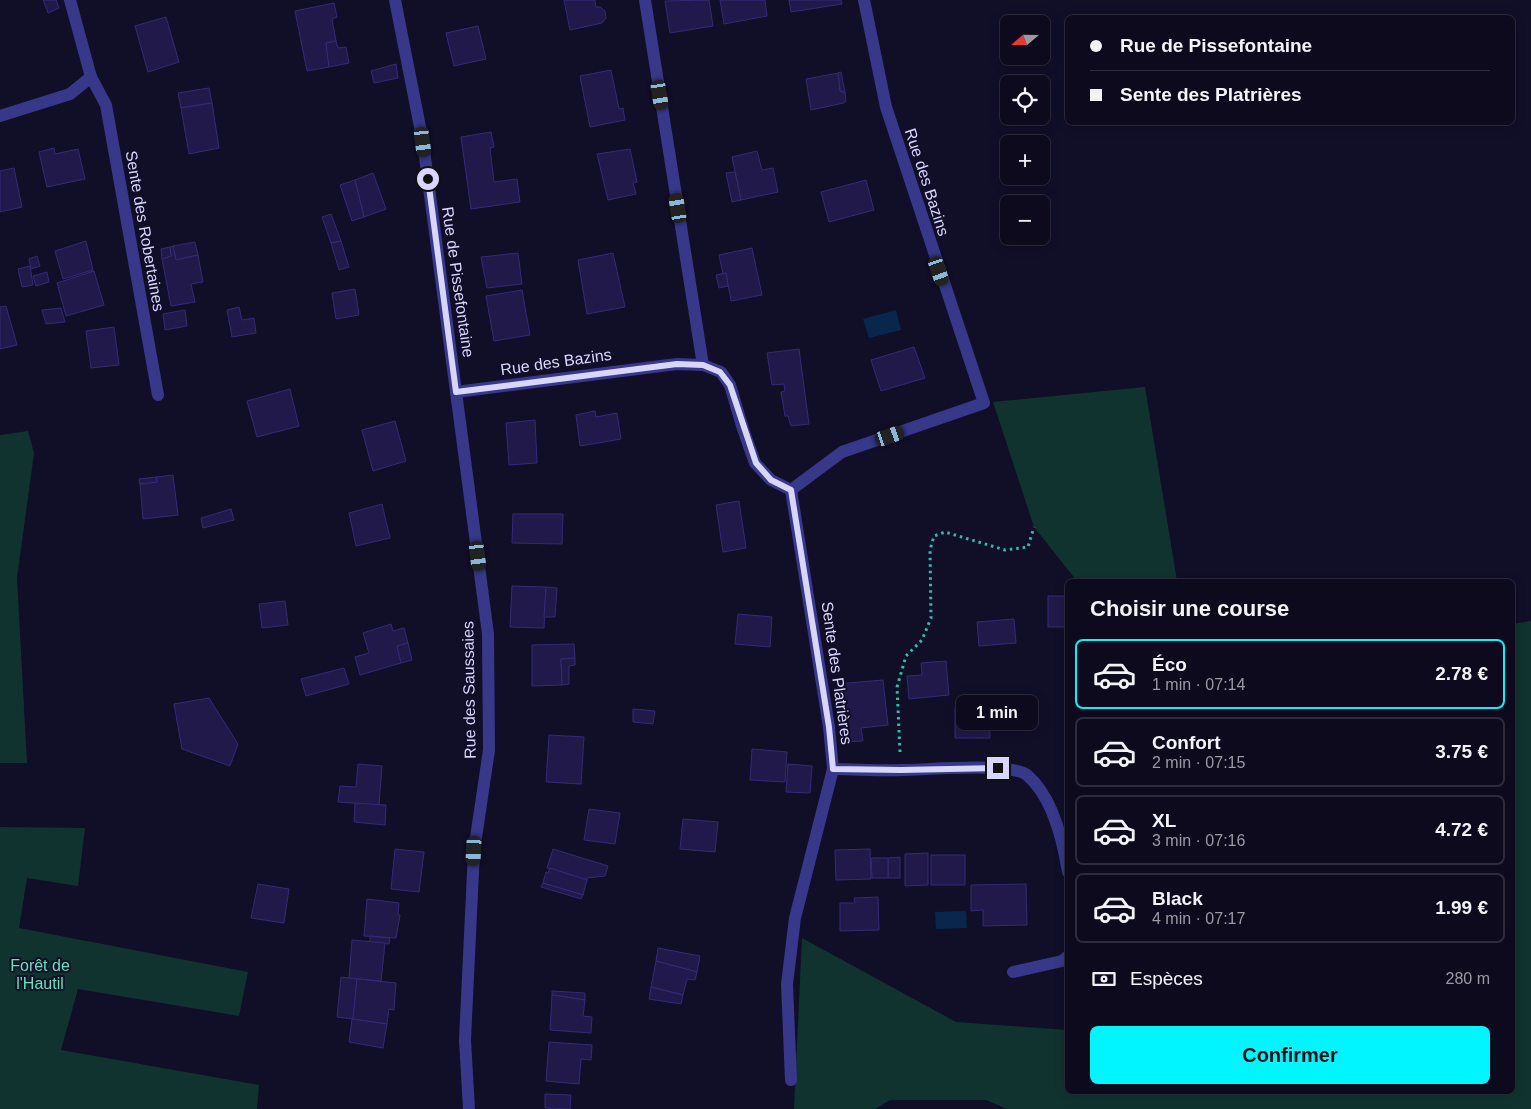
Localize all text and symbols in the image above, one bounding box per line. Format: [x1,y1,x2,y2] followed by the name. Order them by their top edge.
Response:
[1000,15,1050,65] north arrow
[1000,15,1050,245] map controls
[1120,35,1312,56] text: Rue de Pissefontaine
[1000,75,1050,125] button: locate
[650,79,669,111] car
[1120,84,1302,105] text: Sente des Platrières
[413,126,432,158] car
[902,126,952,238] street label: Rue des Bazins
[1000,135,1050,185] button: +
[122,149,168,313] street label: Sente des Robertaines
[417,168,439,190] route start
[668,192,687,224] car
[1000,195,1050,245] button: −
[439,206,477,359] street label: Rue de Pissefontaine
[927,254,950,288] car
[499,346,613,378] street label: Rue des Bazins
[873,424,906,448] car
[468,540,487,572] car
[1090,596,1289,621] text: Choisir une course
[819,600,855,746] street label: Sente des Platrières
[459,621,479,759] street label: Rue des Saussaies
[1092,652,1137,697] icon: car
[1152,654,1187,675] text: Éco
[1435,663,1488,684] text: 2.78 €
[1152,676,1245,693] text: 1 min · 07:14
[957,696,1039,730] callout: 1 min
[976,704,1018,721] text: 1 min
[1092,730,1137,775] icon: car
[1152,732,1221,753] text: Confort
[1435,741,1488,762] text: 3.75 €
[1152,754,1245,771] text: 2 min · 07:15
[987,757,1009,779] route end
[1092,808,1137,853] icon: car
[1152,810,1176,831] text: XL
[1435,819,1488,840] text: 4.72 €
[1152,832,1245,849] text: 3 min · 07:16
[465,836,482,866] car
[1092,886,1137,931] icon: car
[1152,888,1203,909] text: Black
[1435,897,1488,918] text: 1.99 €
[1152,910,1245,927] text: 4 min · 07:17
[10,957,70,992] park label: Forêt de l'Hautil
[1090,965,1118,993] icon: cash
[1130,968,1203,989] text: Espèces
[1446,970,1490,987] text: 280 m
[1090,1026,1490,1084] button: Confirmer

